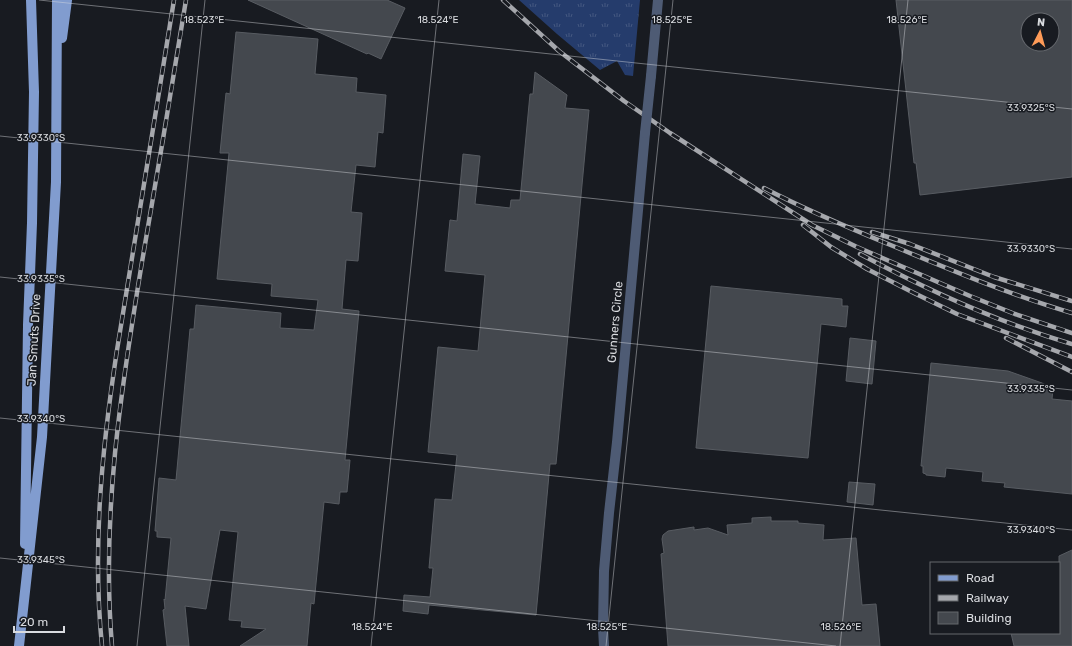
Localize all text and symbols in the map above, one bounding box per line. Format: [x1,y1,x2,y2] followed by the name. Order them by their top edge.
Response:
[1020,12,1060,52] north arrow
[184,14,224,26] text: 18.523°E
[418,14,458,26] text: 18.524°E
[652,14,692,26] text: 18.525°E
[887,14,927,26] text: 18.526°E
[1036,16,1046,29] text: N
[1007,102,1055,114] text: 33.9325°S
[17,132,65,144] text: 33.9330°S
[1007,243,1055,255] text: 33.9330°S
[17,273,65,285] text: 33.9335°S
[604,280,626,363] street label: Gunners Circle
[25,293,43,386] street label: Jan Smuts Drive
[1007,383,1055,395] text: 33.9335°S
[17,413,65,425] text: 33.9340°S
[1007,524,1055,536] text: 33.9340°S
[17,554,65,566] text: 33.9345°S
[930,562,1060,634] legend
[966,571,994,585] text: Road
[966,591,1009,605] text: Railway
[14,608,64,634] scale bar
[966,611,1012,625] text: Building
[20,615,48,629] text: 20 m
[352,621,392,633] text: 18.524°E
[587,621,627,633] text: 18.525°E
[821,621,861,633] text: 18.526°E

